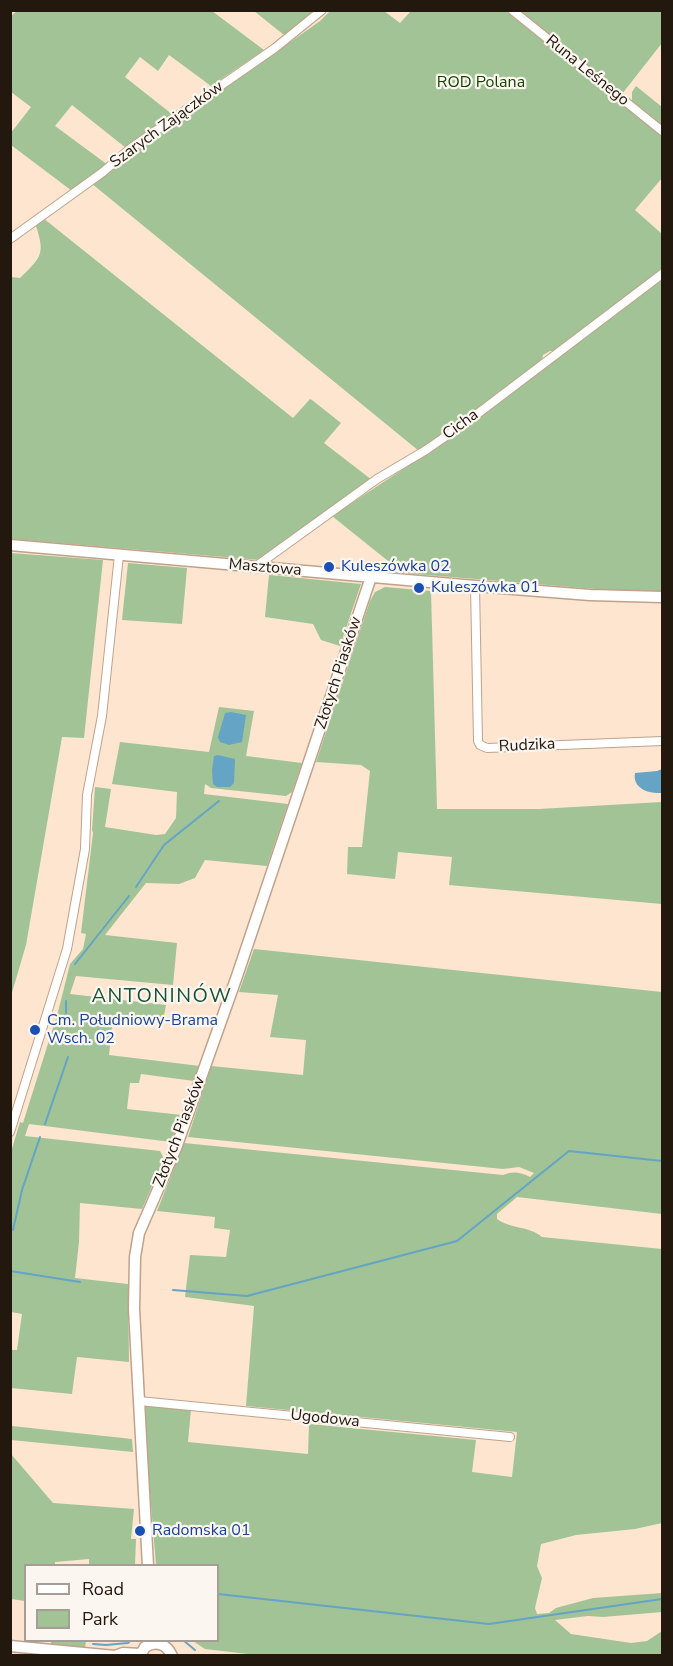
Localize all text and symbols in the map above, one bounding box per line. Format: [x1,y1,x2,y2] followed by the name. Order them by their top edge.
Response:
[541,31,633,111] street label: Runa Leśnego
[437,73,525,93] park label: ROD Polana
[107,77,227,173] street label: Szarych Zajączków
[439,406,483,444] street label: Cicha
[228,555,302,581] street label: Masztowa
[341,557,450,577] place label: Kuleszówka 02
[322,560,336,574] marker: Kuleszówka 02
[431,578,540,598] place label: Kuleszówka 01
[412,581,426,595] marker: Kuleszówka 01
[312,614,366,732] street label: Złotych Piasków
[498,735,556,757] street label: Rudzika
[91,985,233,1009] district label: ANTONINÓW
[47,1011,218,1049] place label: Cm. Południowy-Brama Wsch. 02
[28,1023,42,1037] marker: Cm. Południowy-Brama Wsch. 02
[150,1074,210,1190] street label: Złotych Piasków
[289,1406,361,1432] street label: Ugodowa
[152,1521,250,1541] place label: Radomska 01
[133,1524,147,1538] marker: Radomska 01
[24,1564,219,1642] legend
[82,1577,124,1601] text: Road
[82,1607,118,1631] text: Park

